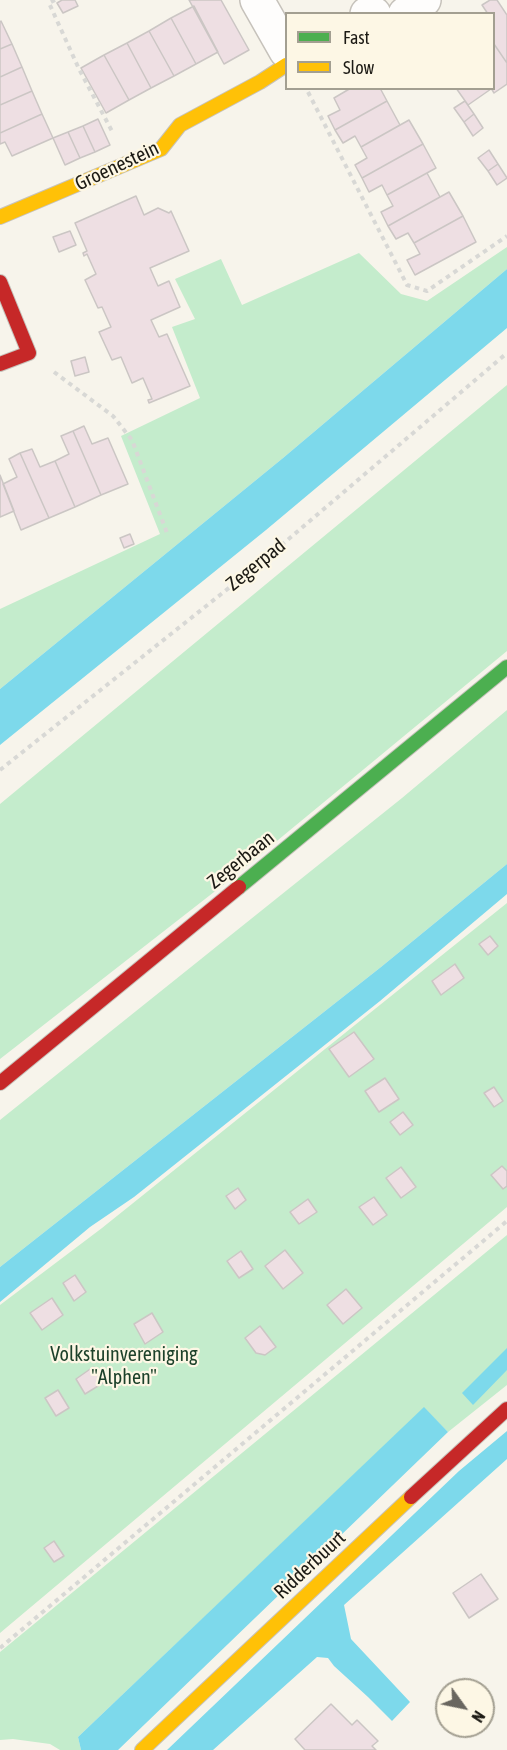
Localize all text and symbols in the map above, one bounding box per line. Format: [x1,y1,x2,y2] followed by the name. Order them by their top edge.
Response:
[285,12,495,90] legend
[343,27,370,48] text: Fast
[343,57,374,78] text: Slow
[71,136,163,196] street label: Groenestein
[221,534,291,596] street label: Zegerpad
[203,826,279,894] street label: Zegerbaan
[50,1343,198,1390] park label: Volkstuinvereniging "Alphen"
[269,1526,351,1604] street label: Ridderbuurt
[435,1678,495,1738] north arrow
[468,1708,489,1726] text: N

